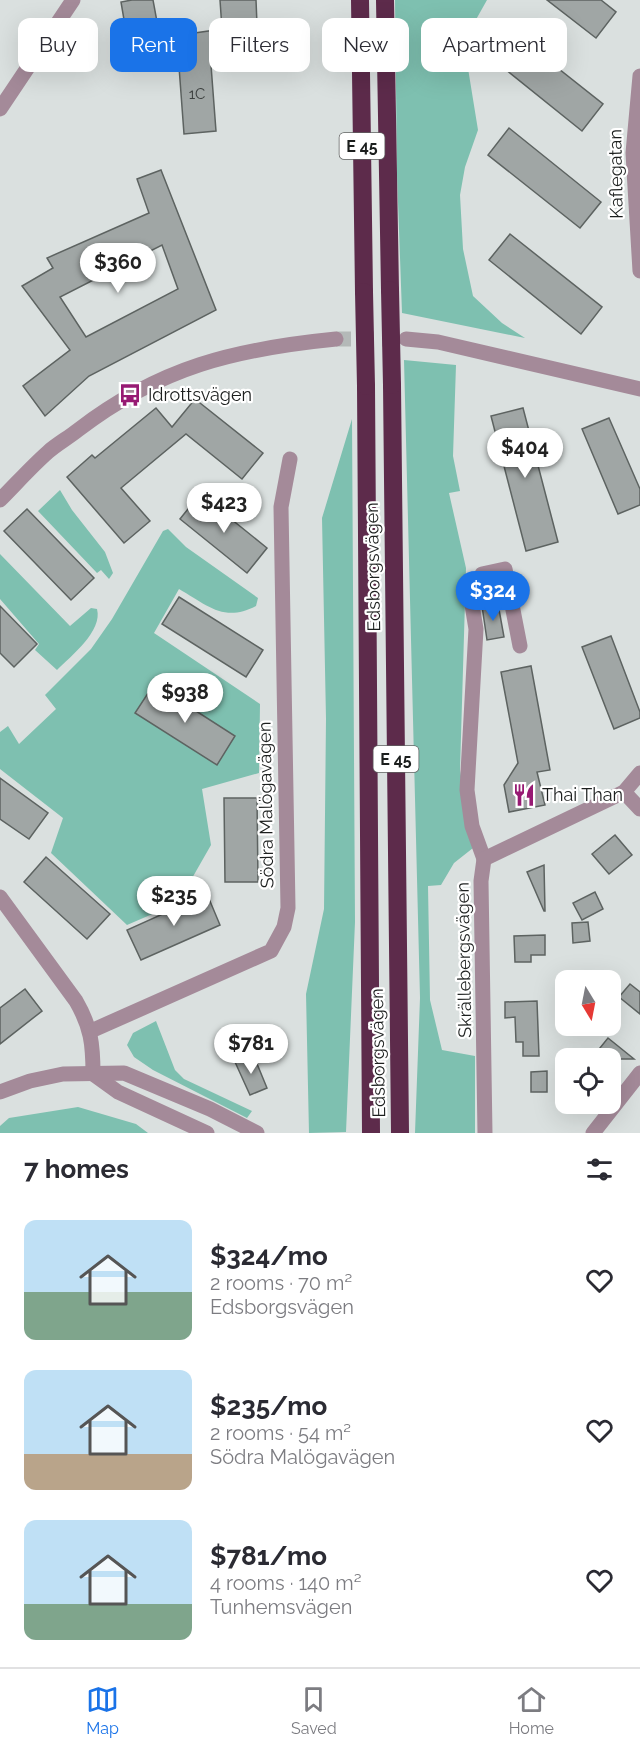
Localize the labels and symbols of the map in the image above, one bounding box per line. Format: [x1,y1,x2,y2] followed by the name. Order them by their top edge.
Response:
[189,85,205,103] house number: 1C
[604,129,627,219] street label: Kaflegatan
[340,133,385,159] road number: E 45
[82,243,154,294] pin: $360
[117,382,143,408] bus stop icon: Idrottsvägen
[148,384,252,405] place label: Idrottsvägen
[489,428,561,479] pin: $404
[188,483,260,534] pin: $423
[361,502,384,632] street label: Edsborgsvägen
[457,571,529,622] pin: $324
[149,673,221,724] pin: $938
[254,722,277,888] street label: Södra Malögavägen
[374,746,418,772] road number: E 45
[511,782,537,808] restaurant icon: Thai Than
[542,784,623,805] place label: Thai Than
[138,876,210,927] pin: $235
[452,882,475,1038] street label: Skrällebergsvägen
[555,970,621,1036] north arrow
[366,988,389,1118] street label: Edsborgsvägen
[215,1024,287,1075] pin: $781

